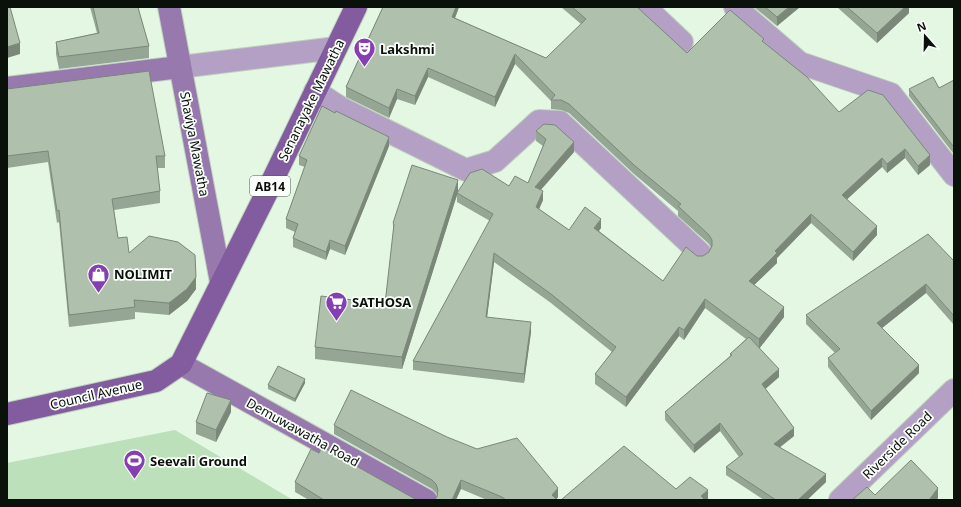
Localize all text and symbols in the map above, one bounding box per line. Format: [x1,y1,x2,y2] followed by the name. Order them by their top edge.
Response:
[905,16,945,56] north arrow
[915,18,928,35] text: N
[274,36,348,164] street label: Senanayake Mawatha
[352,36,378,69] theatre icon: Lakshmi
[380,40,435,58] place label: Lakshmi
[176,90,214,198] street label: Shaviya Mawatha
[250,176,290,196] road number: AB14
[86,261,112,294] shop icon: NOLIMIT
[114,265,172,283] place label: NOLIMIT
[323,289,349,322] supermarket icon: SATHOSA
[352,293,411,311] place label: SATHOSA
[48,375,144,413] street label: Council Avenue
[243,393,363,471] street label: Demuwawatha Road
[858,407,936,483] street label: Riverside Road
[122,448,148,481] sports icon: Seevali Ground
[150,452,247,470] place label: Seevali Ground

